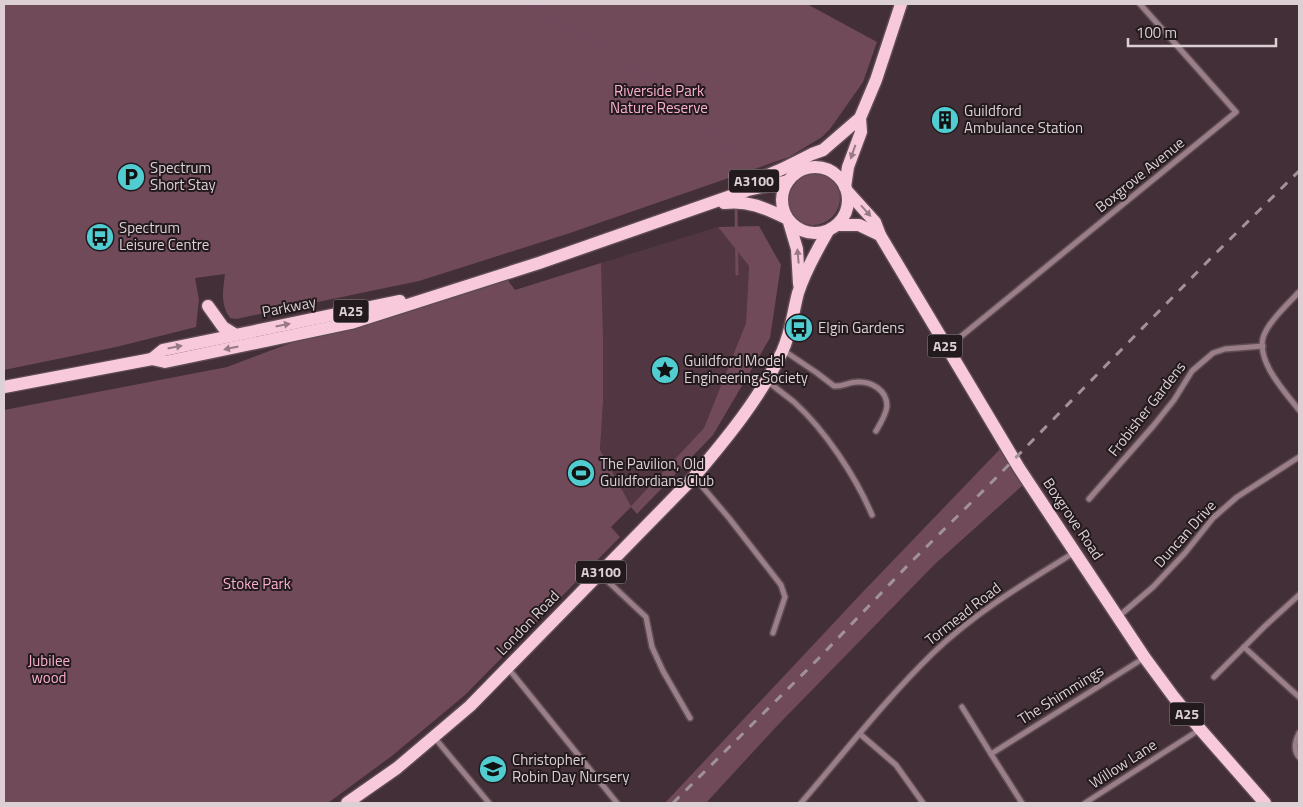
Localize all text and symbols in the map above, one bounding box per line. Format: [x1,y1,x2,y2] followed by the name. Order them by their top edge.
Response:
[1128,15,1276,47] scale bar
[1136,21,1177,44] text: 100 m
[610,79,708,119] park label: Riverside Park Nature Reserve
[964,99,1083,139] place label: Guildford Ambulance Station
[930,105,960,135] building icon: Guildford Ambulance Station
[1090,131,1189,218] street label: Boxgrove Avenue
[849,145,856,160] one-way arrow
[150,156,216,196] place label: Spectrum Short Stay
[116,162,146,192] parking icon: Spectrum Short Stay
[729,170,779,192] road number: A3100
[860,205,871,218] one-way arrow
[119,216,209,256] place label: Spectrum Leisure Centre
[85,222,115,252] bus stop icon: Spectrum Leisure Centre
[794,248,802,264] one-way arrow
[260,290,318,323] street label: Parkway
[334,300,368,322] road number: A25
[784,313,814,343] bus stop icon: Elgin Gardens
[818,316,904,339] place label: Elgin Gardens
[276,321,291,329] one-way arrow
[928,334,962,358] road number: A25
[167,343,183,351] one-way arrow
[222,345,238,353] one-way arrow
[684,349,808,389] place label: Guildford Model Engineering Society
[650,355,680,385] place icon: Guildford Model Engineering Society
[1102,356,1191,461] street label: Frobisher Gardens
[600,452,714,492] place label: The Pavilion, Old Guildfordians Club
[566,458,596,488] sports icon: The Pavilion, Old Guildfordians Club
[1037,473,1109,564] street label: Boxgrove Road
[1148,495,1221,573] street label: Duncan Drive
[576,560,626,584] road number: A3100
[223,572,291,595] park label: Stoke Park
[920,577,1006,651] street label: Tormead Road
[491,585,565,660] street label: London Road
[28,649,70,689] park label: Jubilee wood
[1013,659,1108,730] street label: The Shimmings
[1170,702,1204,726] road number: A25
[1084,733,1161,794] street label: Willow Lane
[512,748,630,788] place label: Christopher Robin Day Nursery
[478,754,508,784] school or university icon: Christopher Robin Day Nursery

